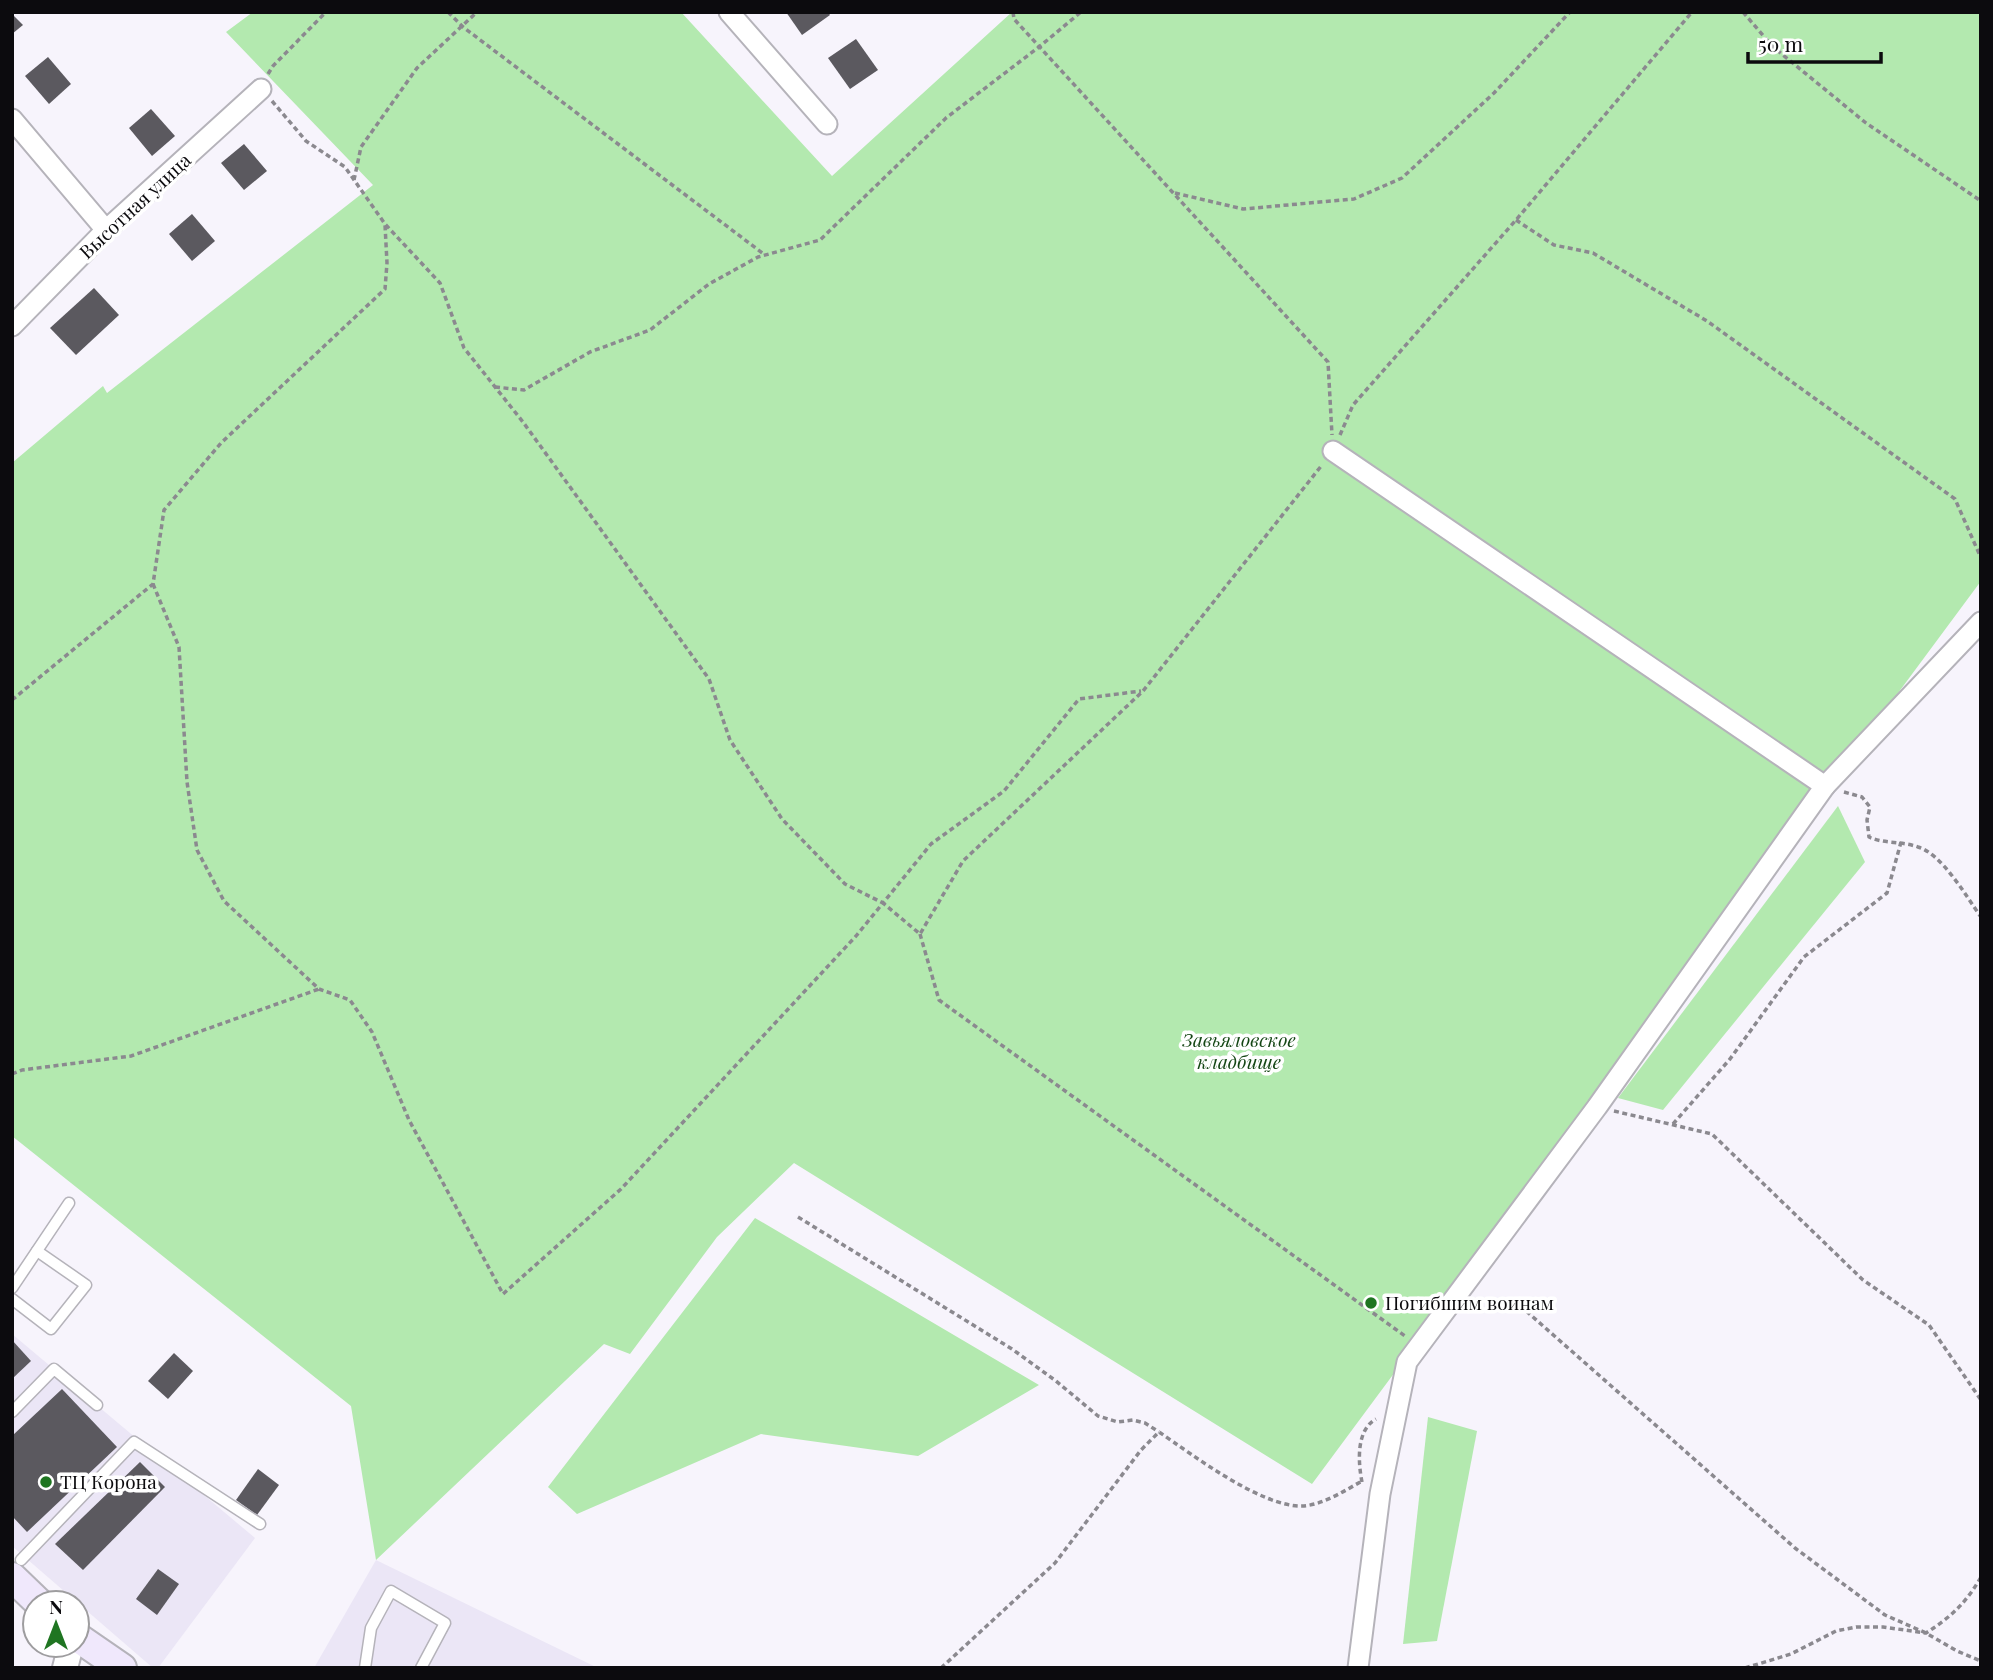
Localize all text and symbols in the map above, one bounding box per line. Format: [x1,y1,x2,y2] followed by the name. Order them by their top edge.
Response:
[1748,21,1881,65] scale bar
[1758,29,1804,57] text: 50 m
[73,146,196,264] street label: Высотная улица
[1181,1026,1296,1074] park label: Завьяловское кладбище
[1385,1289,1554,1315] place label: Погибшим воинам
[1363,1295,1379,1311] marker: Погибшим воинам
[60,1468,157,1494] place label: ТЦ Корона
[38,1474,54,1490] marker: ТЦ Корона
[21,1589,91,1659] north arrow
[49,1593,63,1619] text: N

